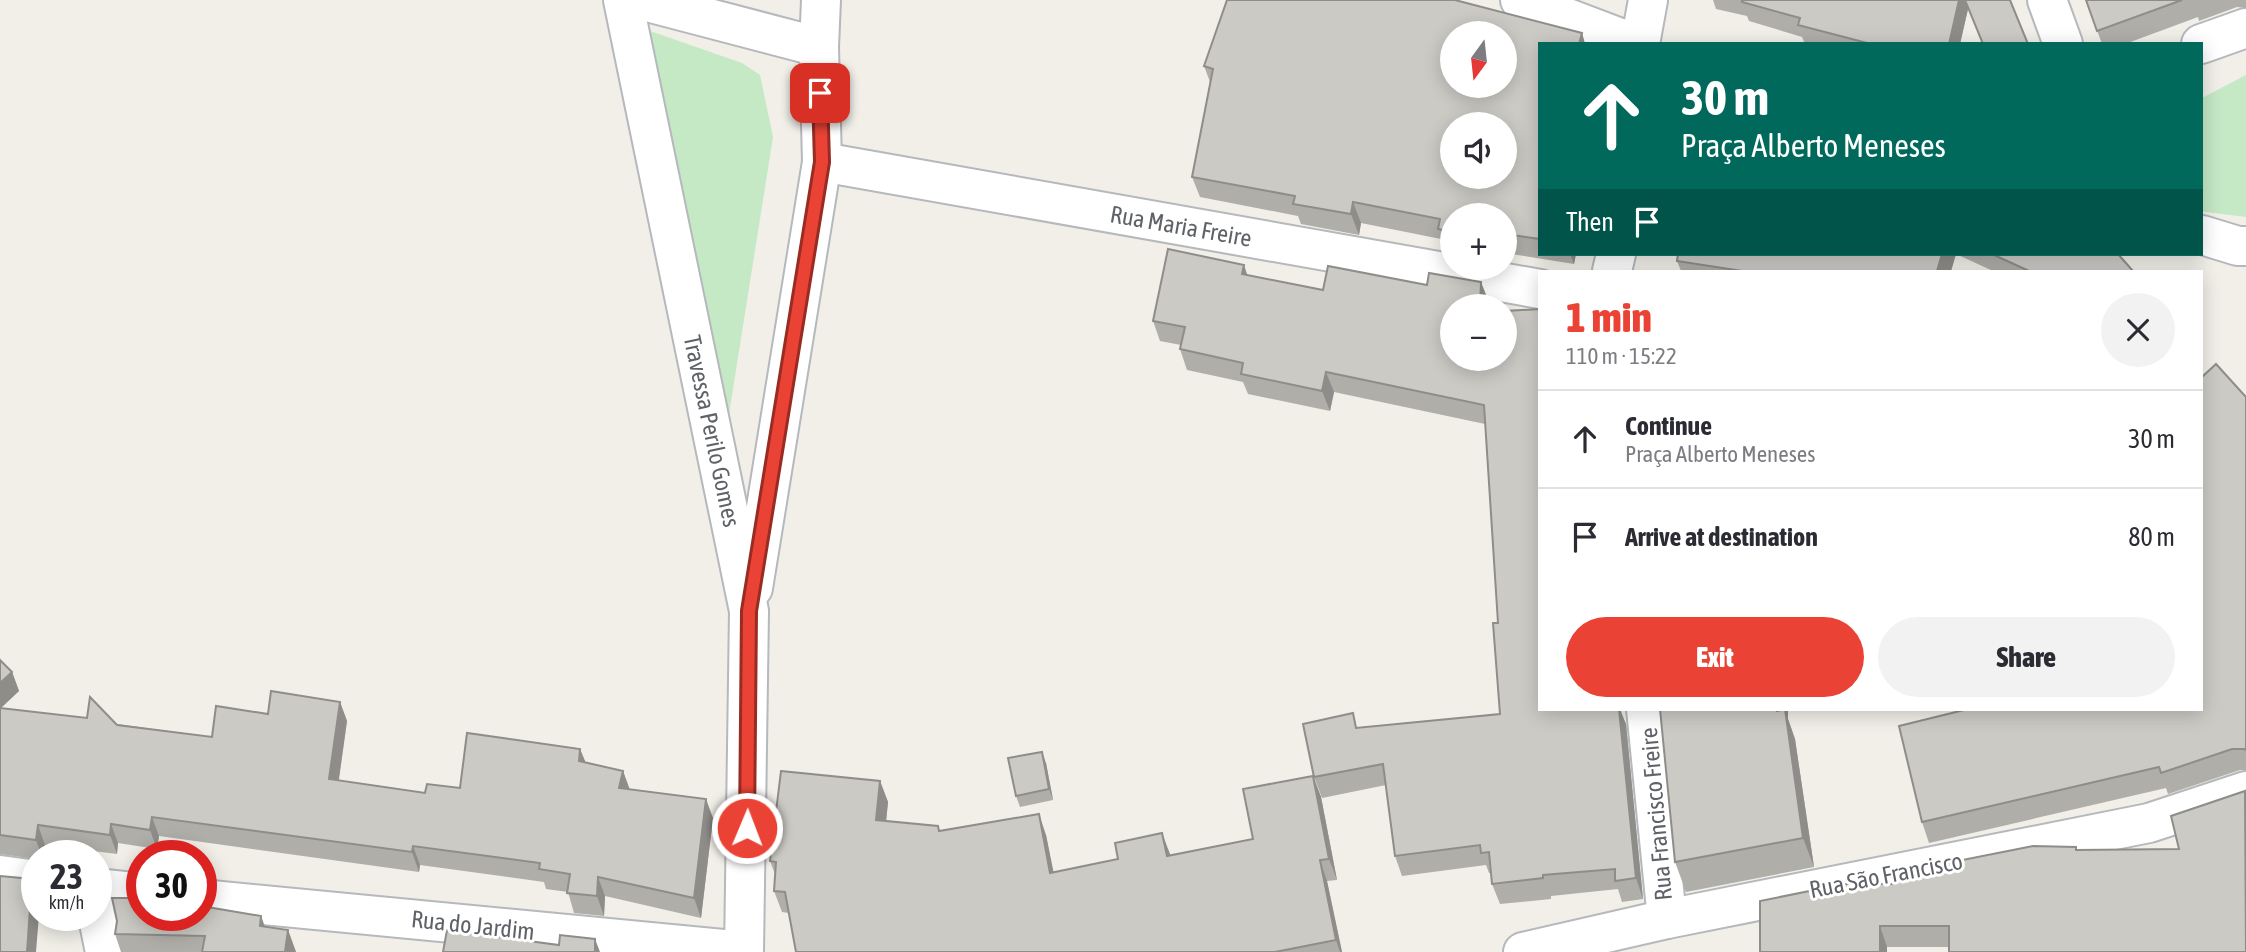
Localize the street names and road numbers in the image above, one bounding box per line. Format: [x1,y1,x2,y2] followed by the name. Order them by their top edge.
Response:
[1108,200,1254,252] street label: Rua Maria Freire
[679,333,745,529] street label: Travessa Perilo Gomes
[1635,726,1677,902] street label: Rua Francisco Freire
[1807,847,1965,903] street label: Rua São Francisco
[410,905,536,945] street label: Rua do Jardim

